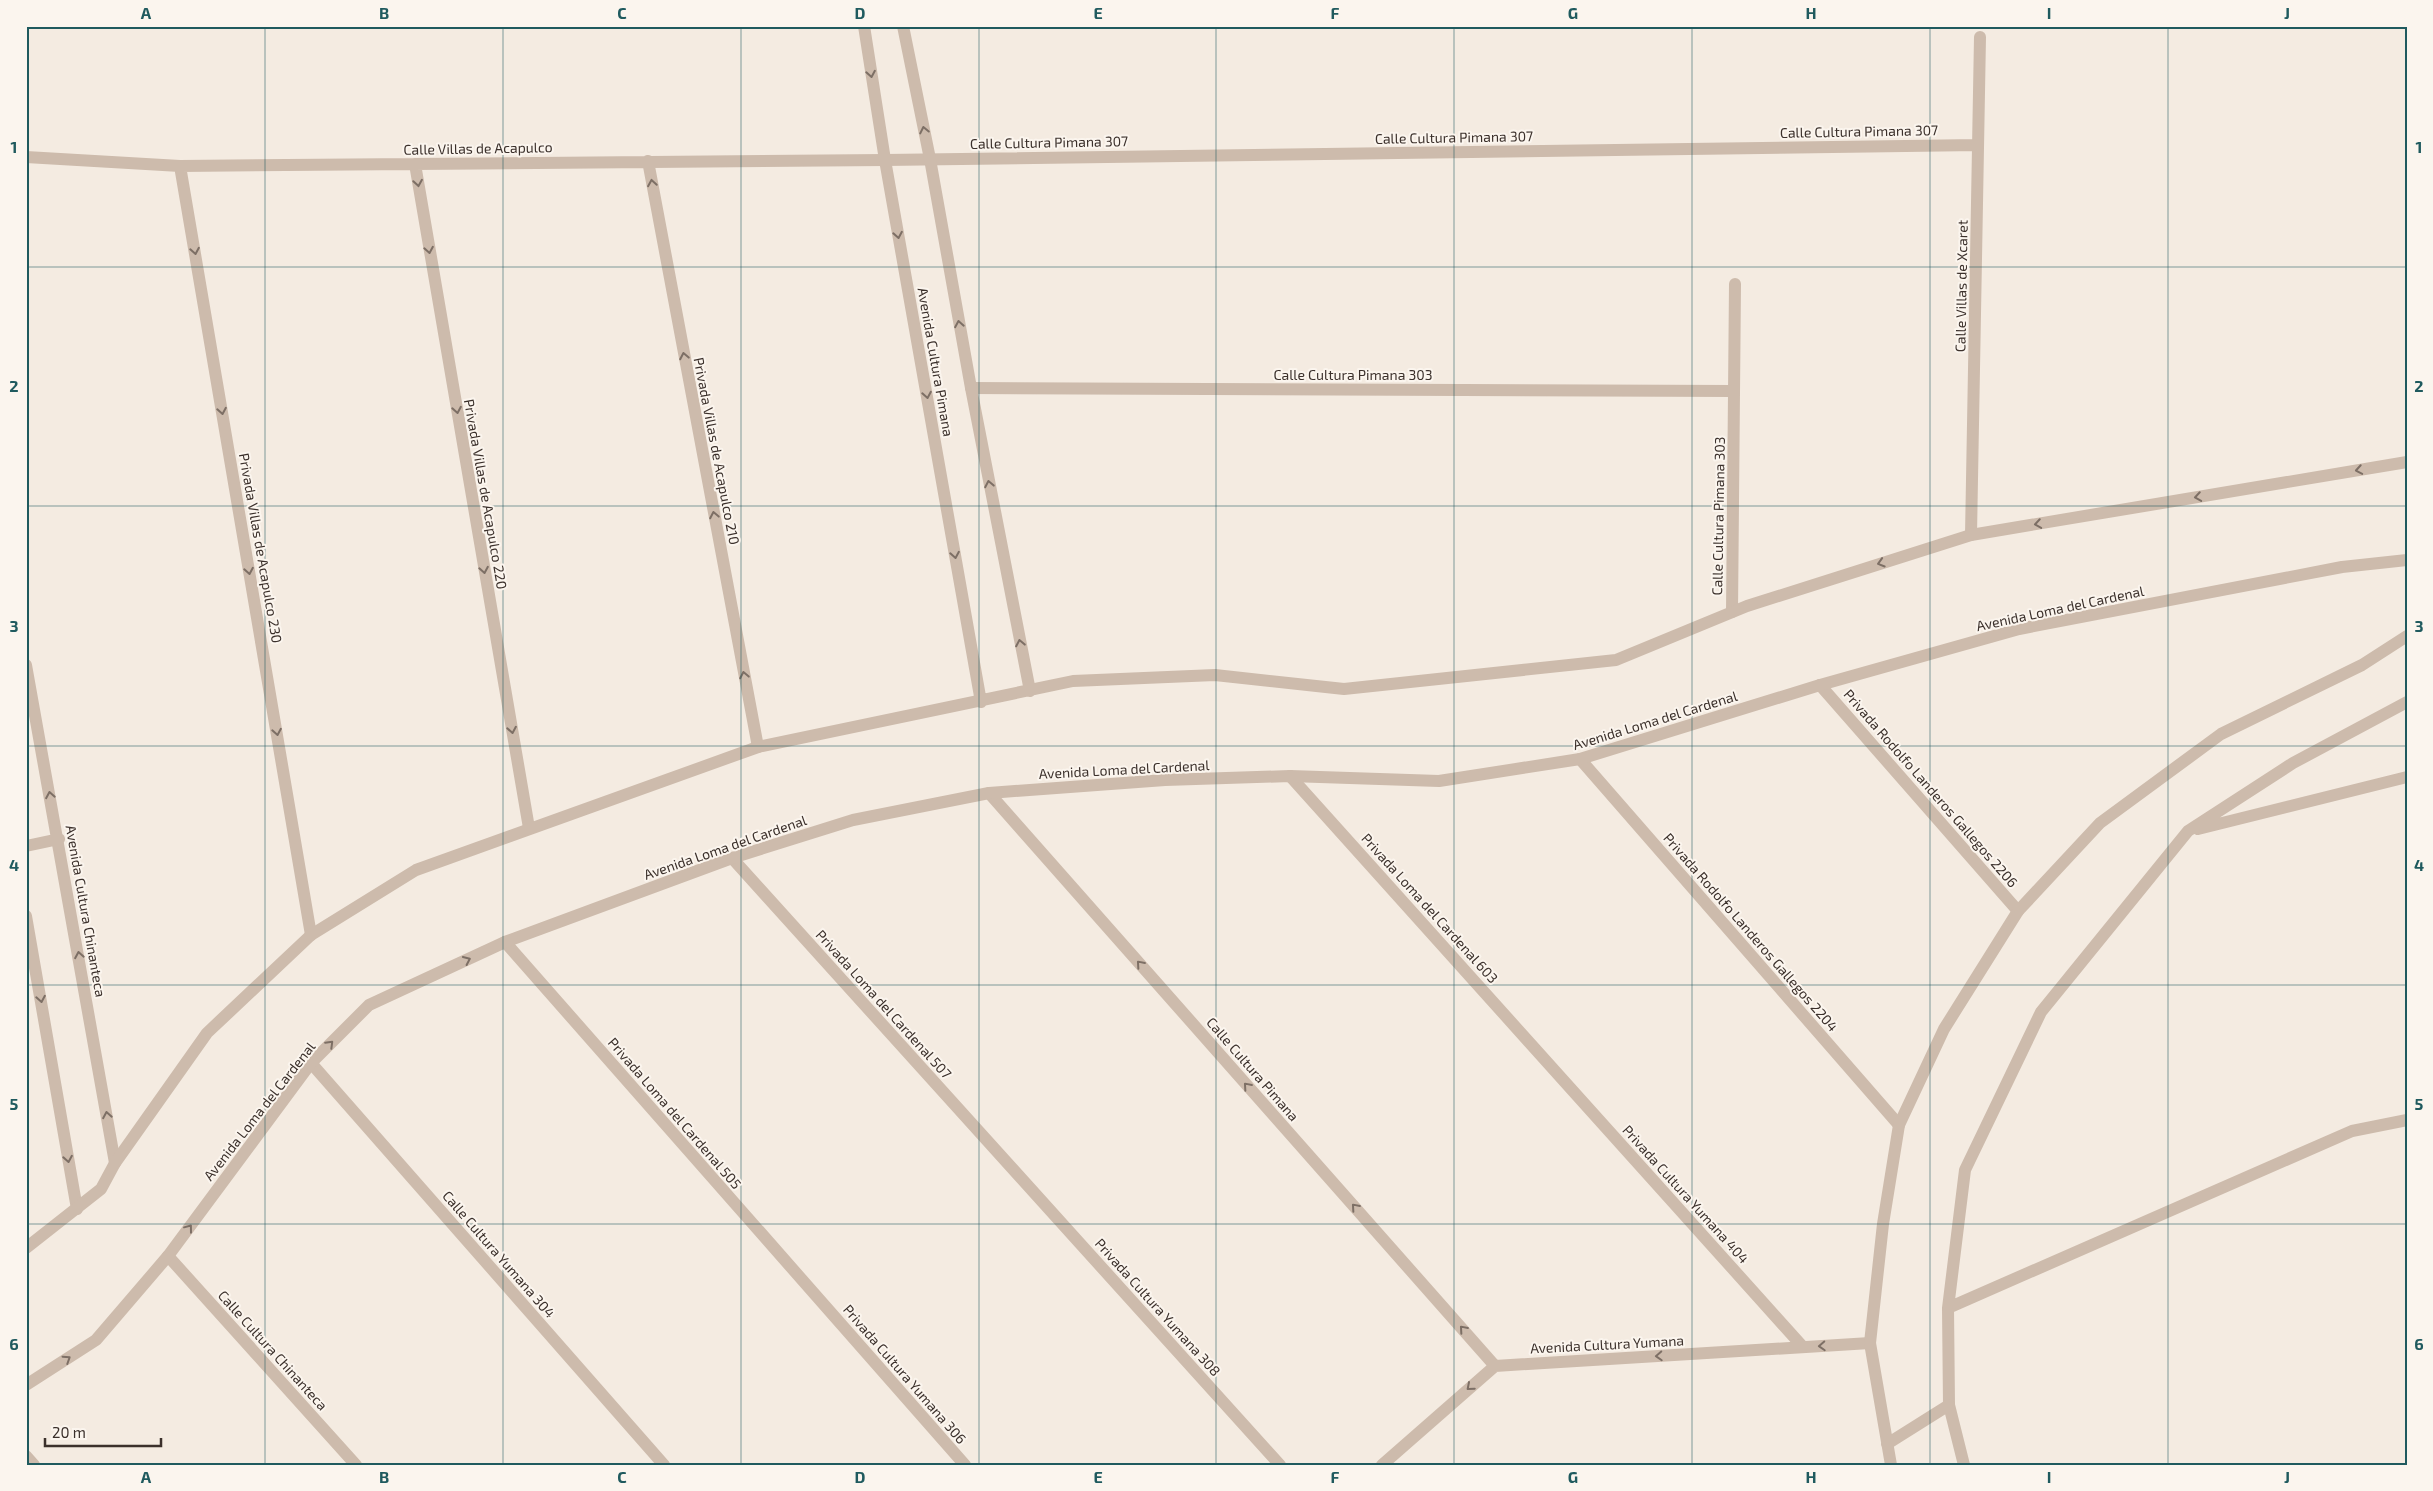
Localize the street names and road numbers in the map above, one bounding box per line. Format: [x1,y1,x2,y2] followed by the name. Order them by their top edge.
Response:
[1780,121,1938,141] street label: Calle Cultura Pimana 307
[1375,127,1533,147] street label: Calle Cultura Pimana 307
[970,132,1128,152] street label: Calle Cultura Pimana 307
[403,138,553,158] street label: Calle Villas de Acapulco
[1951,220,1971,352] street label: Calle Villas de Xcaret
[915,286,957,438] street label: Avenida Cultura Pimana
[690,356,744,546] street label: Privada Villas de Acapulco 210
[1273,366,1433,383] street label: Calle Cultura Pimana 303
[461,398,511,590] street label: Privada Villas de Acapulco 220
[1708,436,1728,596] street label: Calle Cultura Pimana 303
[236,452,286,644] street label: Privada Villas de Acapulco 230
[1975,582,2146,634] street label: Avenida Loma del Cardenal
[1840,686,2022,890] street label: Privada Rodolfo Landeros Gallegos 2206
[1571,687,1740,753] street label: Avenida Loma del Cardenal
[1038,756,1211,782] street label: Avenida Loma del Cardenal
[641,811,809,883] street label: Avenida Loma del Cardenal
[62,824,110,998] street label: Avenida Cultura Chinanteca
[1660,829,1842,1035] street label: Privada Rodolfo Landeros Gallegos 2204
[1358,830,1502,986] street label: Privada Loma del Cardenal 603
[813,926,955,1082] street label: Privada Loma del Cardenal 507
[1203,1014,1303,1124] street label: Calle Cultura Pimana
[605,1034,745,1192] street label: Privada Loma del Cardenal 505
[200,1038,319,1184] street label: Avenida Loma del Cardenal
[1619,1121,1753,1267] street label: Privada Cultura Yumana 404
[439,1187,559,1321] street label: Calle Cultura Yumana 304
[1092,1235,1224,1379] street label: Privada Cultura Yumana 308
[215,1287,331,1413] street label: Calle Cultura Chinanteca
[840,1301,970,1447] street label: Privada Cultura Yumana 306
[1530,1331,1684,1357] street label: Avenida Cultura Yumana

